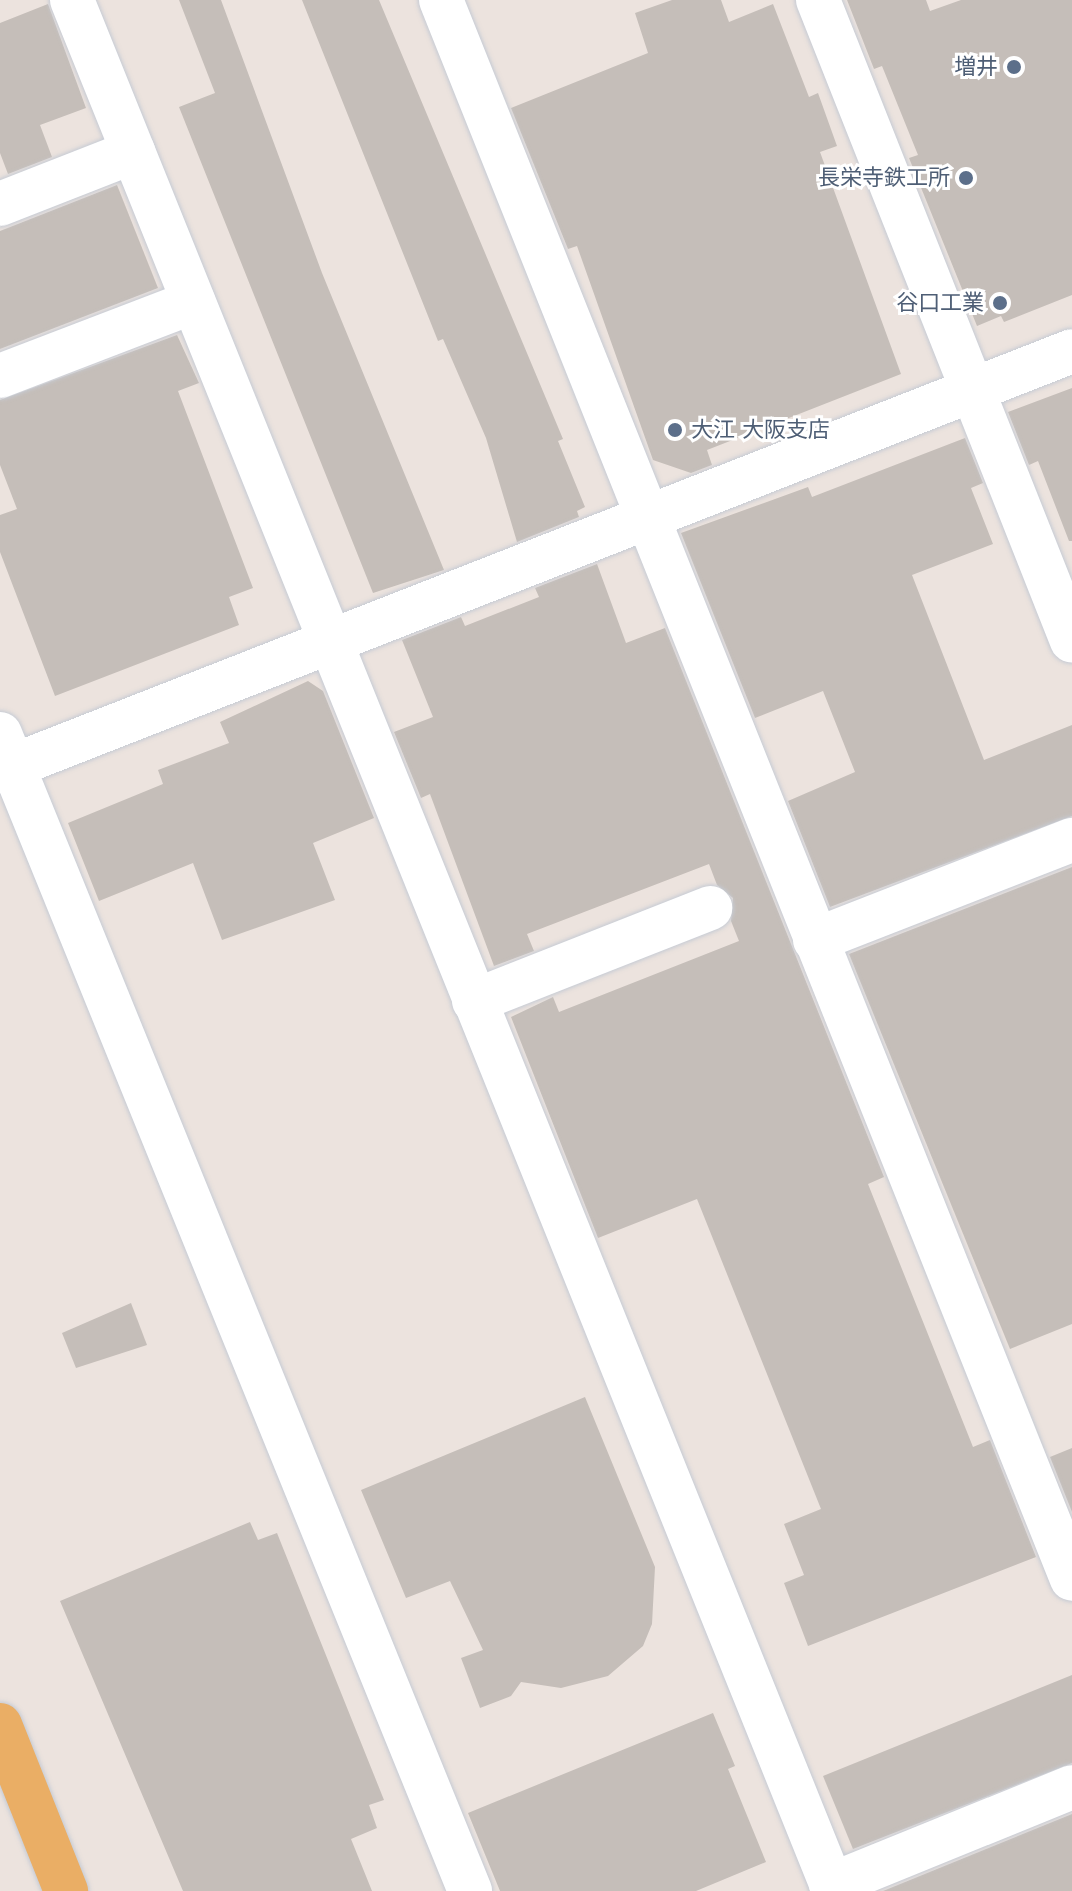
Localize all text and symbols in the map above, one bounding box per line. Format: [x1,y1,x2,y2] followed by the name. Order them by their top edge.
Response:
[954,54,998,80] place label: 増井
[1005,58,1023,76] marker: 増井
[818,165,950,191] place label: 長栄寺鉄工所
[957,169,975,187] marker: 長栄寺鉄工所
[896,290,984,316] place label: 谷口工業
[991,294,1009,312] marker: 谷口工業
[691,417,830,443] place label: 大江 大阪支店
[666,421,684,439] marker: 大江 大阪支店

